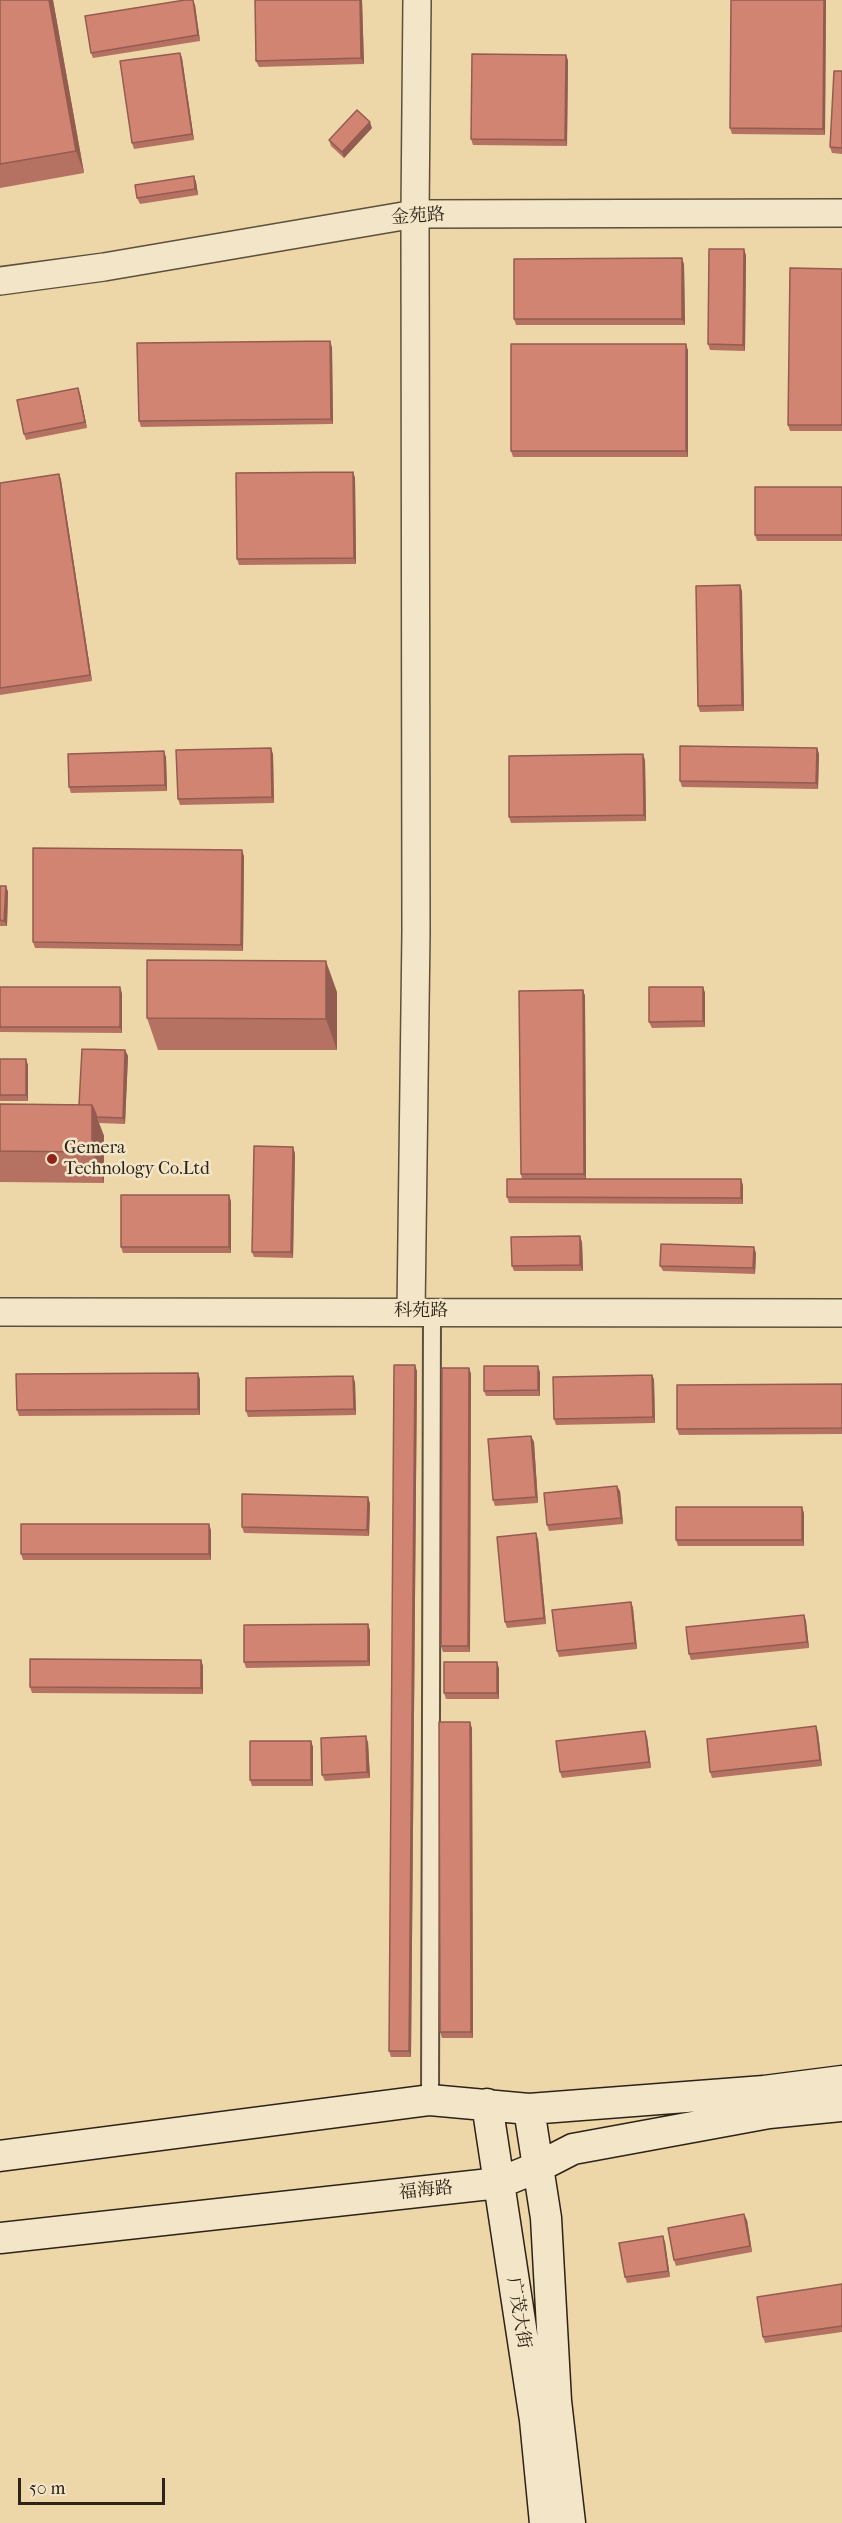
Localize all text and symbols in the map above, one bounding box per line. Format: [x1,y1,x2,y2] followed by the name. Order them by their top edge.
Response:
[390,204,446,230] street label: 金苑路
[64,1138,210,1180] place label: Gemera Technology Co.Ltd
[45,1152,59,1166] marker: Gemera Technology Co.Ltd
[394,1301,448,1323] street label: 科苑路
[398,2177,454,2205] street label: 福海路
[502,2276,534,2350] street label: 广茂大街
[21,2466,168,2504] scale bar
[29,2478,65,2499] text: 50 m

